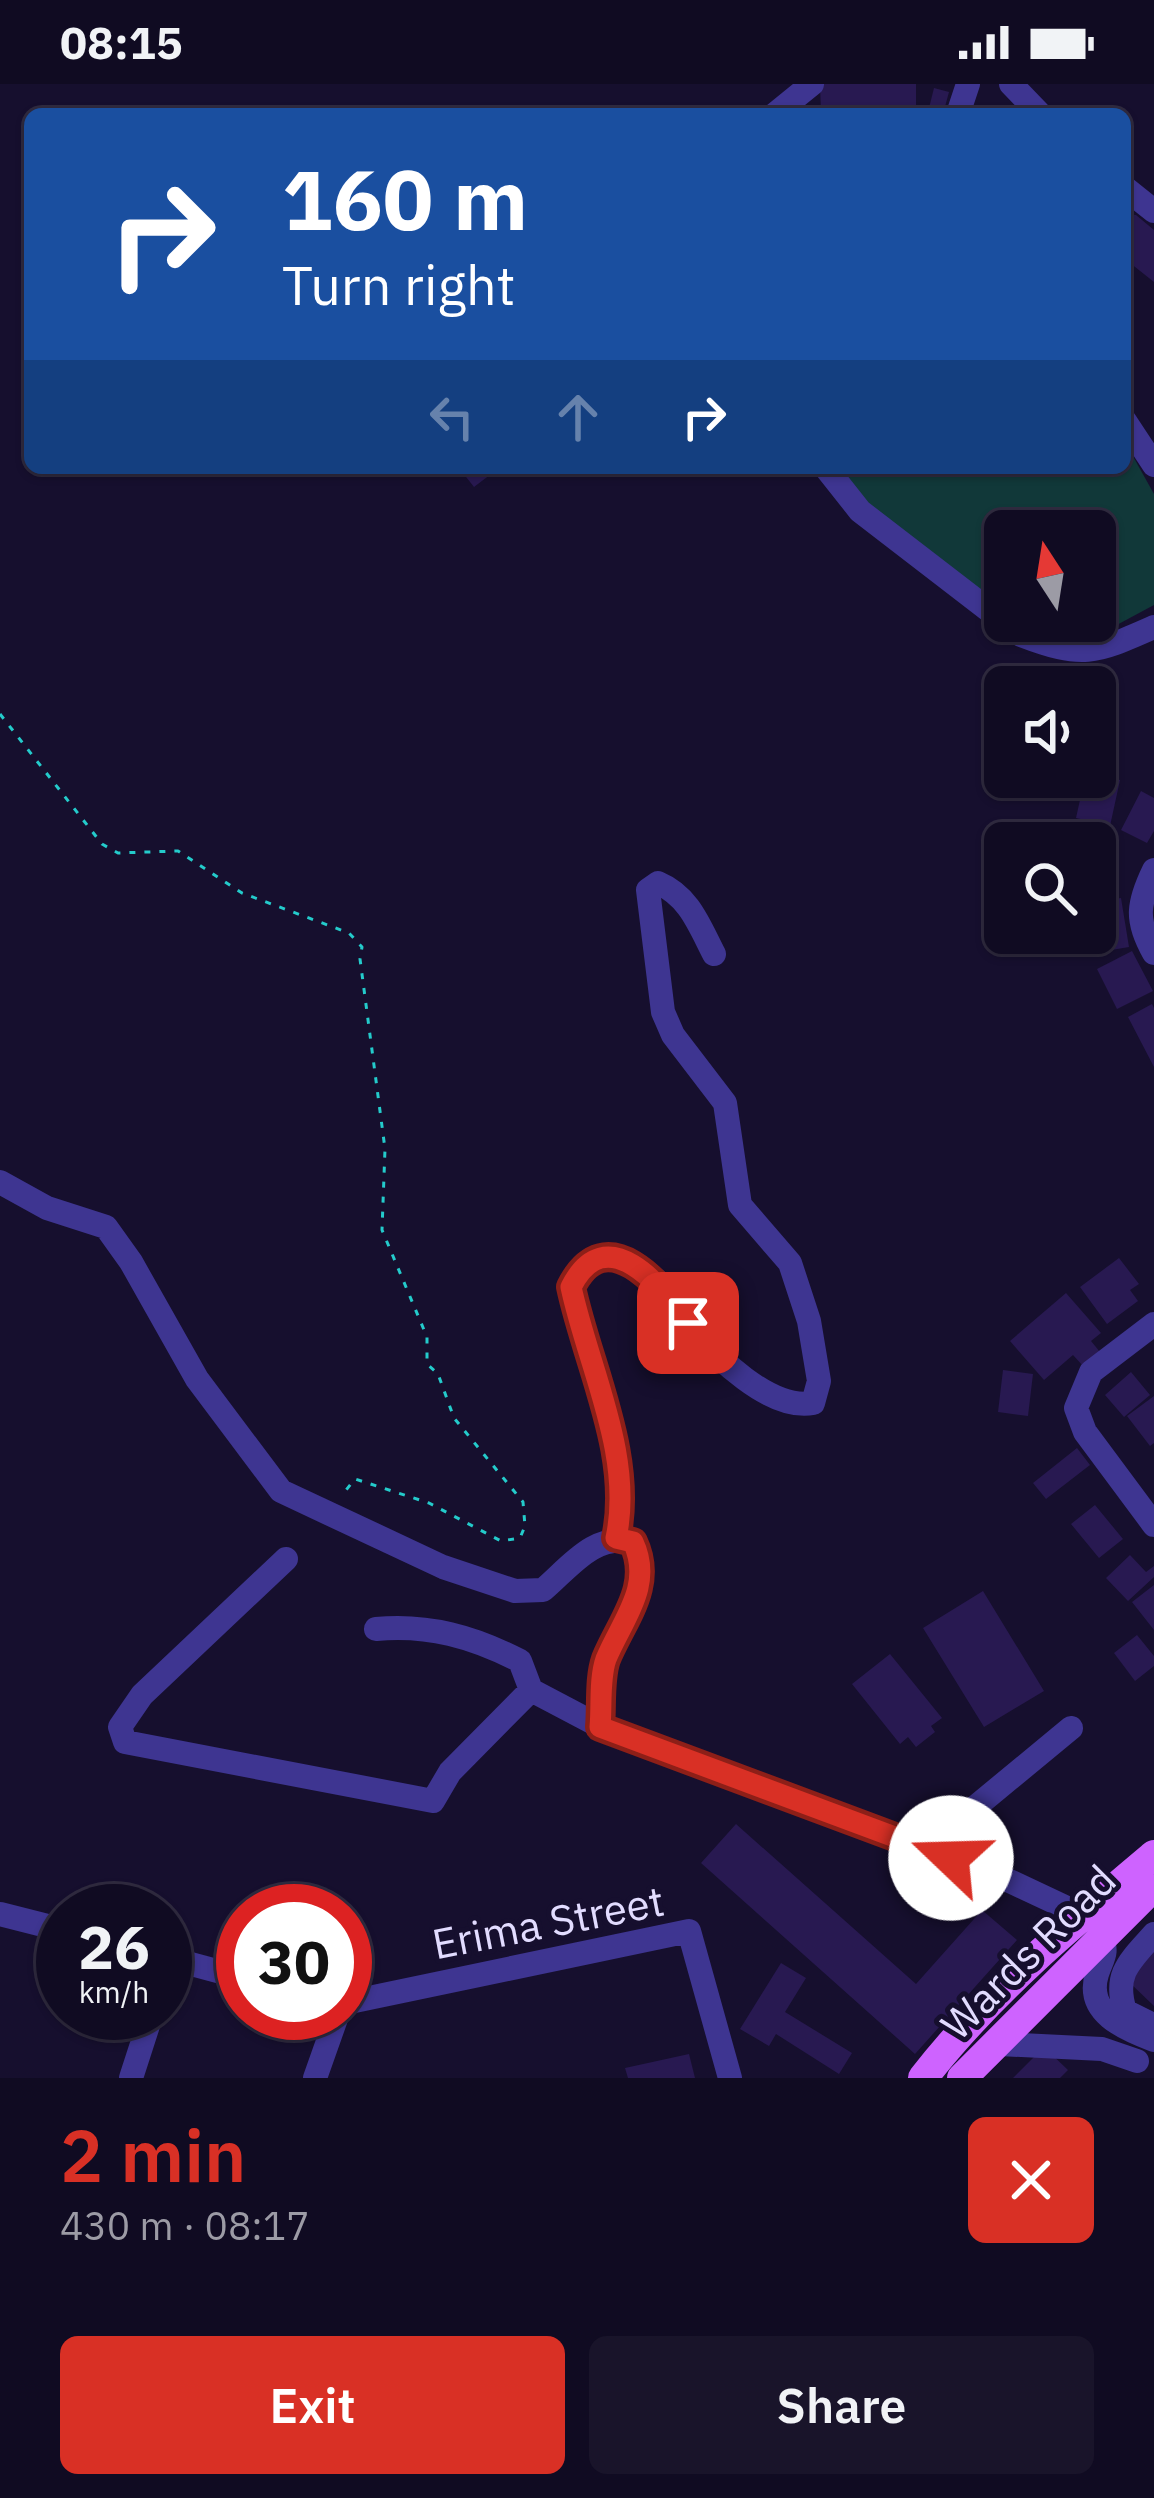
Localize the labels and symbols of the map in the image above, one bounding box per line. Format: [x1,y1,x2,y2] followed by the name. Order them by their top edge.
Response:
[984,510,1116,642] north arrow
[637,1272,739,1374] pin
[888,1795,1014,1921] position arrow
[929,1853,1127,2051] street label: Wards Road
[428,1873,668,1971] street label: Erima Street
[216,1884,372,2040] speed limit sign: 30

